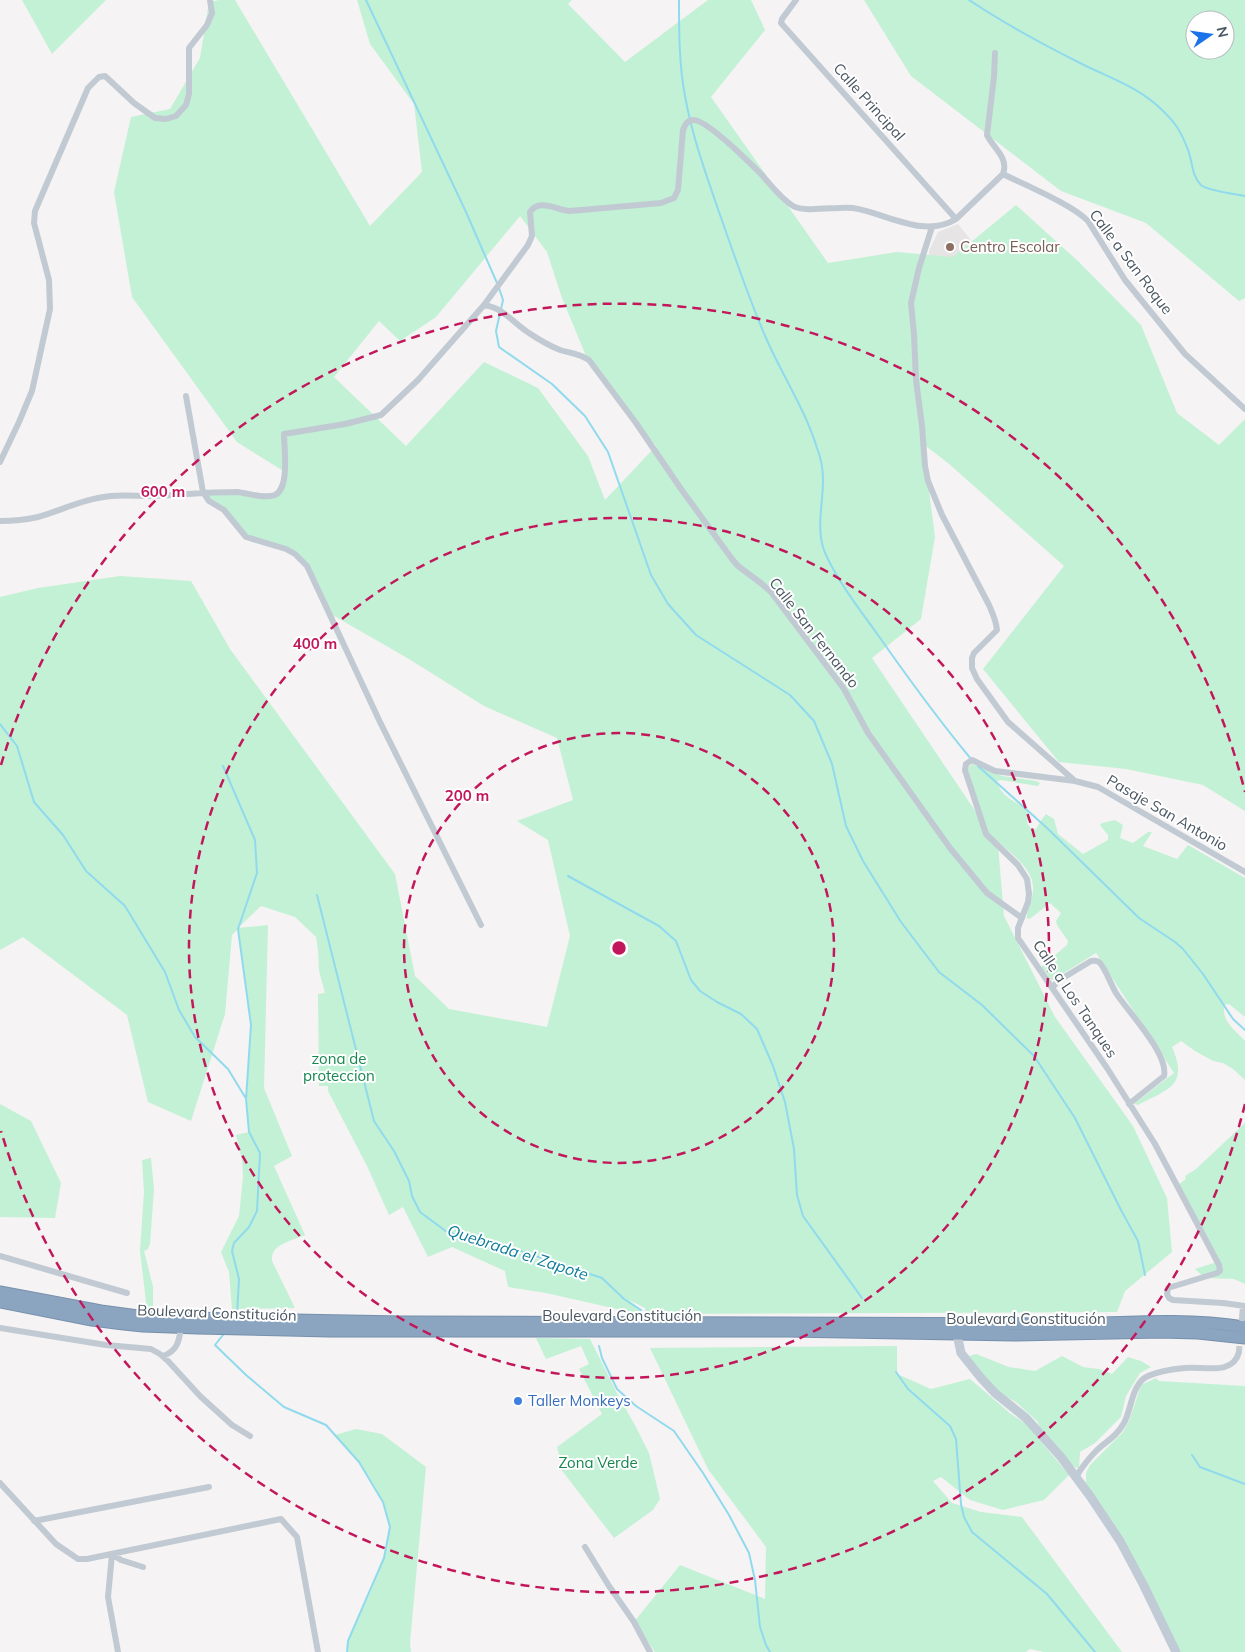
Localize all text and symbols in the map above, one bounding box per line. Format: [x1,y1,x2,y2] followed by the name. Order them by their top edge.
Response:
[1185,10,1235,60] north arrow
[1213,25,1233,39] text: N
[829,59,909,145] street label: Calle Principal
[1086,205,1177,318] street label: Calle a San Roque
[960,237,1060,256] place label: Centro Escolar
[944,241,956,253] marker: Centro Escolar
[141,482,185,501] text: 600 m
[765,574,863,692] street label: Calle San Fernando
[293,634,337,653] text: 400 m
[1104,770,1231,855] street label: Pasaje San Antonio
[445,786,489,805] text: 200 m
[1029,936,1122,1061] street label: Calle a Los Tanques
[610,939,628,957] centre of rings
[303,1049,375,1085] park label: zona de proteccion
[445,1220,591,1284] water label: Quebrada el Zapote
[137,1300,297,1325] street label: Boulevard Constitución
[542,1306,702,1325] street label: Boulevard Constitución
[946,1309,1106,1328] street label: Boulevard Constitución
[528,1391,631,1410] place label: Taller Monkeys
[512,1395,524,1407] marker: Taller Monkeys
[558,1453,638,1472] park label: Zona Verde

